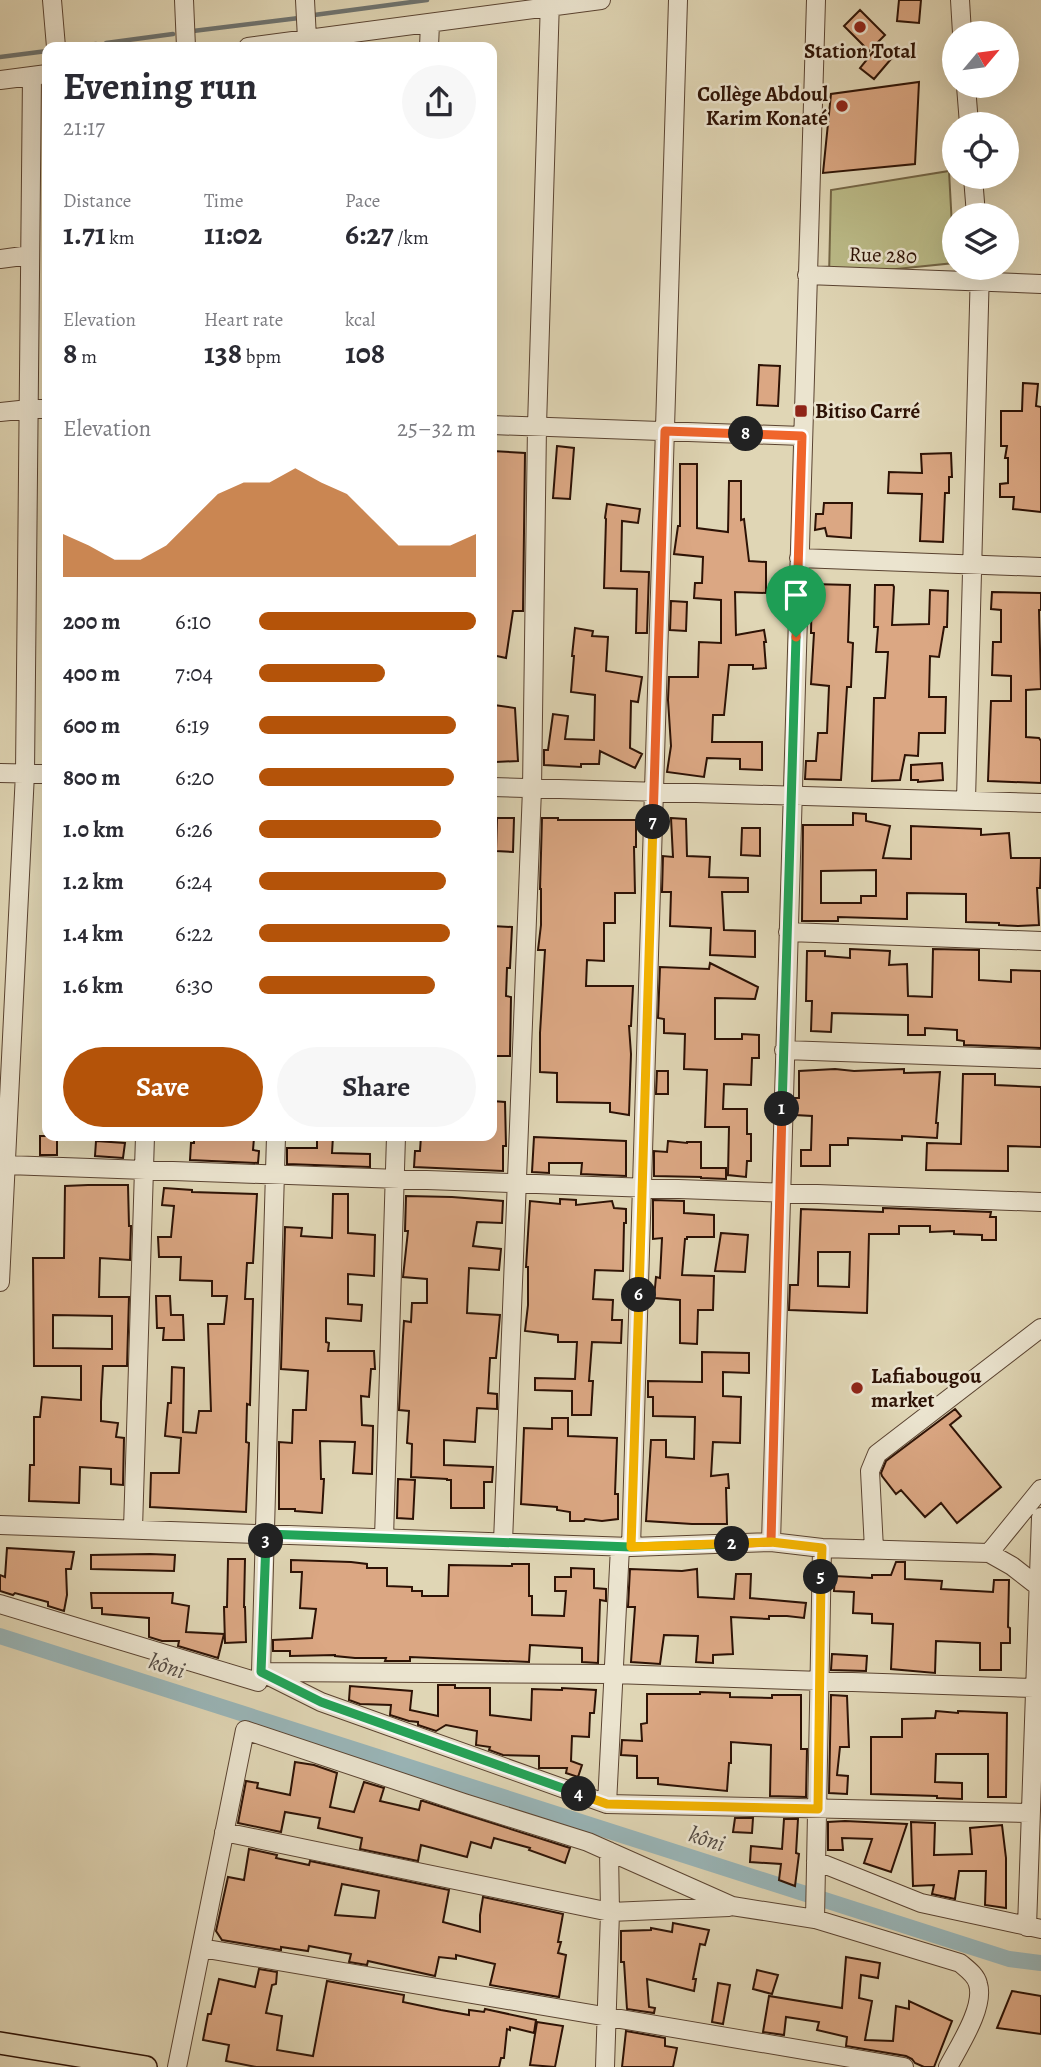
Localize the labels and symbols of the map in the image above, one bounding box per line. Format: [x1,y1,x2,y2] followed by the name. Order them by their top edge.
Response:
[852,19,868,35] marker: Station Total
[942,21,1018,98] north arrow
[804,37,917,65] place label: Station Total
[697,80,828,132] place label: Collège Abdoul Karim Konaté
[834,98,850,114] marker: Collège Abdoul Karim Konaté
[848,240,918,270] street label: Rue 280
[815,397,920,425] place label: Bitiso Carré
[793,403,809,419] marker: Bitiso Carré
[728,416,764,452] pin: 8
[766,565,826,637] pin
[636,804,670,840] pin: 7
[764,1092,800,1126] pin: 1
[622,1278,656,1312] pin: 6
[871,1362,982,1414] place label: Lafiabougou market
[849,1380,865,1396] marker: Lafiabougou market
[248,1524,284,1558] pin: 3
[714,1526,750,1562] pin: 2
[804,1560,838,1594] pin: 5
[145,1646,189,1686] water label: kôni
[562,1776,596,1812] pin: 4
[685,1819,729,1859] water label: kôni

